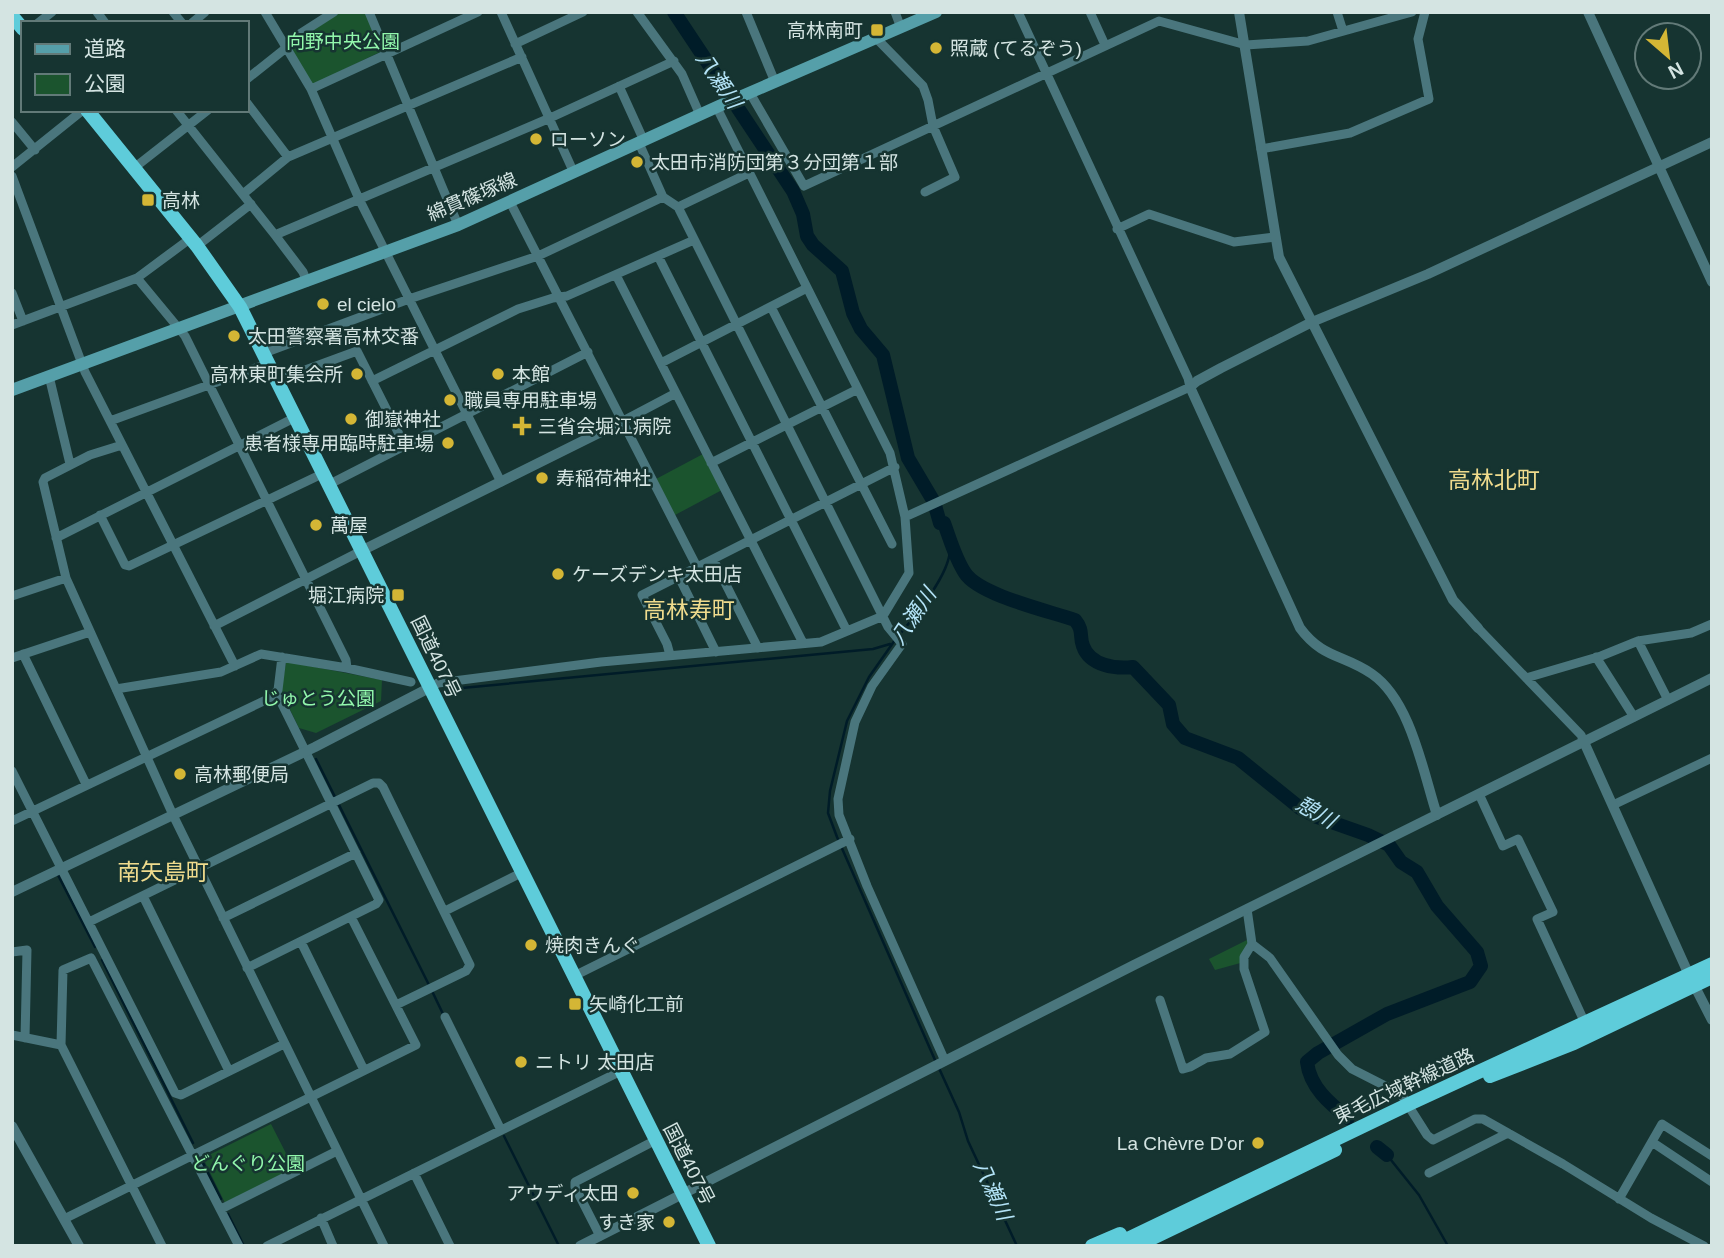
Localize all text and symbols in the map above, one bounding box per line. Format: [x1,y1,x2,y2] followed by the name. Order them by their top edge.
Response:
[787,20,863,41] place label: 高林南町
[21,21,248,112] legend
[1633,21,1703,91] north arrow
[869,22,885,38] marker: 高林南町
[286,31,400,52] park label: 向野中央公園
[84,37,126,60] text: 道路
[950,38,1082,59] place label: 照蔵 (てるぞう)
[928,40,944,56] marker: 照蔵 (てるぞう)
[692,47,747,114] water label: 八瀬川
[1665,58,1687,83] text: N
[84,72,126,95] text: 公園
[550,129,626,150] place label: ローソン
[528,131,544,147] marker: ローソン
[651,152,898,173] place label: 太田市消防団第３分団第１部
[629,154,645,170] marker: 太田市消防団第３分団第１部
[424,169,520,225] street label: 綿貫篠塚線
[162,190,200,211] place label: 高林
[140,192,156,208] marker: 高林
[337,294,396,315] place label: el cielo
[315,296,331,312] marker: el cielo
[248,326,419,347] place label: 太田警察署高林交番
[226,328,242,344] marker: 太田警察署高林交番
[210,364,343,385] place label: 高林東町集会所
[512,364,550,385] place label: 本館
[349,366,365,382] marker: 高林東町集会所
[490,366,506,382] marker: 本館
[464,390,597,411] place label: 職員専用駐車場
[442,392,458,408] marker: 職員専用駐車場
[365,409,441,430] place label: 御嶽神社
[343,411,359,427] marker: 御嶽神社
[512,416,532,436] marker: 三省会堀江病院
[538,416,671,437] place label: 三省会堀江病院
[244,433,434,454] place label: 患者様専用臨時駐車場
[440,435,456,451] marker: 患者様専用臨時駐車場
[1448,467,1540,493] district label: 高林北町
[556,468,651,489] place label: 寿稲荷神社
[534,470,550,486] marker: 寿稲荷神社
[330,515,368,536] place label: 萬屋
[308,517,324,533] marker: 萬屋
[572,564,742,585] place label: ケーズデンキ太田店
[550,566,566,582] marker: ケーズデンキ太田店
[886,582,941,649] water label: 八瀬川
[308,585,384,606] place label: 堀江病院
[390,587,406,603] marker: 堀江病院
[643,597,735,623] district label: 高林寿町
[407,613,465,701] street label: 国道407号
[261,688,375,709] park label: じゅとう公園
[194,764,289,785] place label: 高林郵便局
[172,766,188,782] marker: 高林郵便局
[1292,792,1342,833] water label: 憩川
[117,859,209,885] district label: 南矢島町
[545,935,640,956] place label: 焼肉きんぐ
[523,937,539,953] marker: 焼肉きんぐ
[589,994,684,1015] place label: 矢崎化工前
[567,996,583,1012] marker: 矢崎化工前
[1331,1044,1477,1128] street label: 東毛広域幹線道路
[535,1052,654,1073] place label: ニトリ 太田店
[513,1054,529,1070] marker: ニトリ 太田店
[660,1120,718,1208] street label: 国道407号
[1117,1133,1245,1154] place label: La Chèvre D'or
[1250,1135,1266,1151] marker: La Chèvre D'or
[191,1153,305,1174] park label: どんぐり公園
[970,1157,1017,1225] water label: 八瀬川
[506,1183,619,1204] place label: アウディ太田
[625,1185,641,1201] marker: アウディ太田
[598,1212,655,1233] place label: すき家
[661,1214,677,1230] marker: すき家

